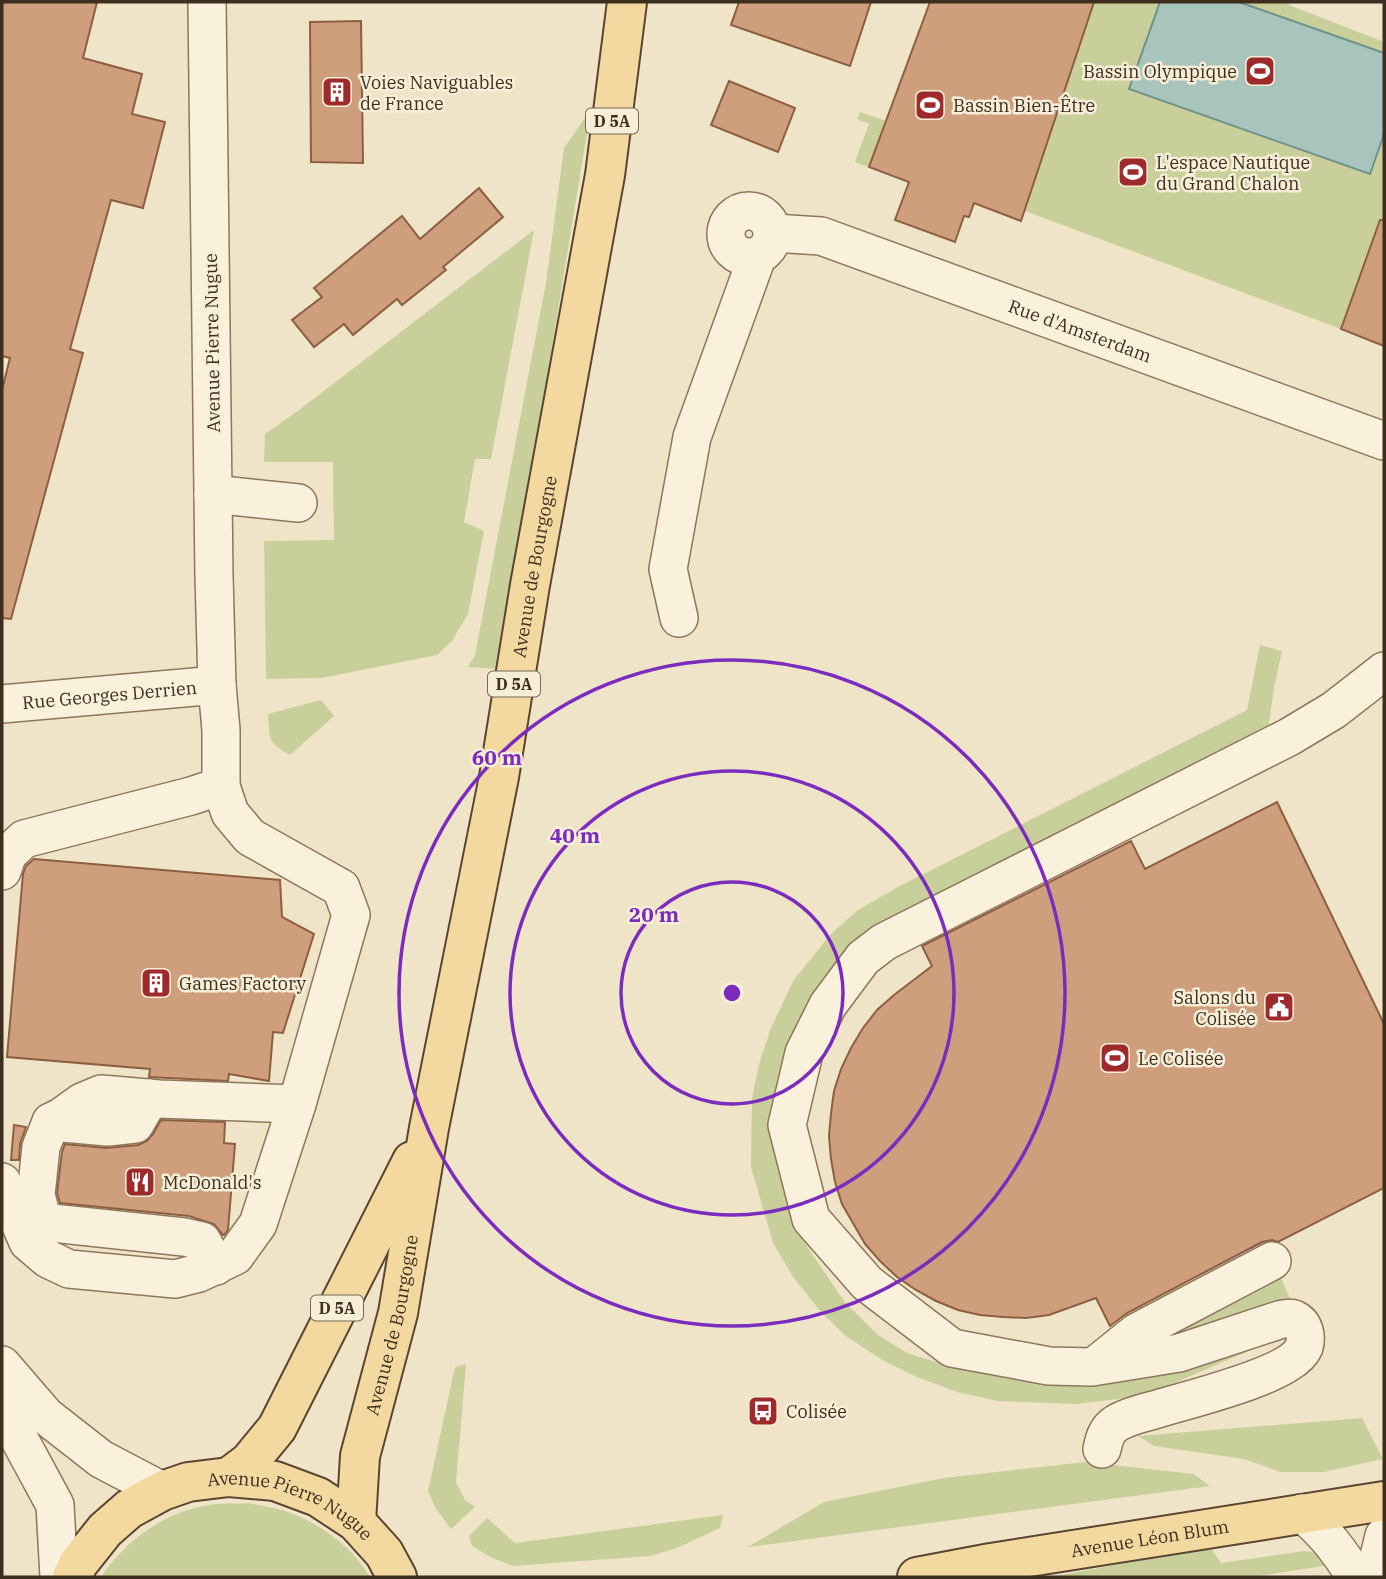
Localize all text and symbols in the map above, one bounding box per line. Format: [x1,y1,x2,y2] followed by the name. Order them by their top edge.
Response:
[1243,54,1277,88] sports icon: Bassin Olympique
[1083,60,1237,83] place label: Bassin Olympique
[360,71,513,115] place label: Voies Naviguables de France
[320,75,354,109] building icon: Voies Naviguables de France
[913,88,947,122] sports icon: Bassin Bien-Être
[953,94,1095,117] place label: Bassin Bien-Être
[586,108,638,134] road number: D 5A
[1156,151,1310,195] place label: L'espace Nautique du Grand Chalon
[1116,155,1150,189] sports icon: L'espace Nautique du Grand Chalon
[199,253,225,433] street label: Avenue Pierre Nugue
[1005,294,1155,367] street label: Rue d'Amsterdam
[507,474,561,659] street label: Avenue de Bourgogne
[488,671,540,696] road number: D 5A
[21,675,198,714] street label: Rue Georges Derrien
[472,743,522,771] text: 60 m
[550,821,600,849] text: 40 m
[629,900,679,928] text: 20 m
[139,966,173,1000] building icon: Games Factory
[179,972,306,995] place label: Games Factory
[720,981,744,1005] centre of rings
[1173,986,1256,1030] place label: Salons du Colisée
[1262,990,1296,1024] public building icon: Salons du Colisée
[1098,1041,1132,1075] sports icon: Le Colisée
[1138,1047,1223,1070] place label: Le Colisée
[123,1165,157,1199] restaurant icon: McDonald's
[163,1171,262,1194] place label: McDonald's
[360,1233,422,1418] street label: Avenue de Bourgogne
[311,1296,363,1320] road number: D 5A
[746,1394,780,1428] bus stop icon: Colisée
[786,1400,847,1423] place label: Colisée
[206,1465,378,1545] street label: Avenue Pierre Nugue
[1069,1514,1230,1562] street label: Avenue Léon Blum

